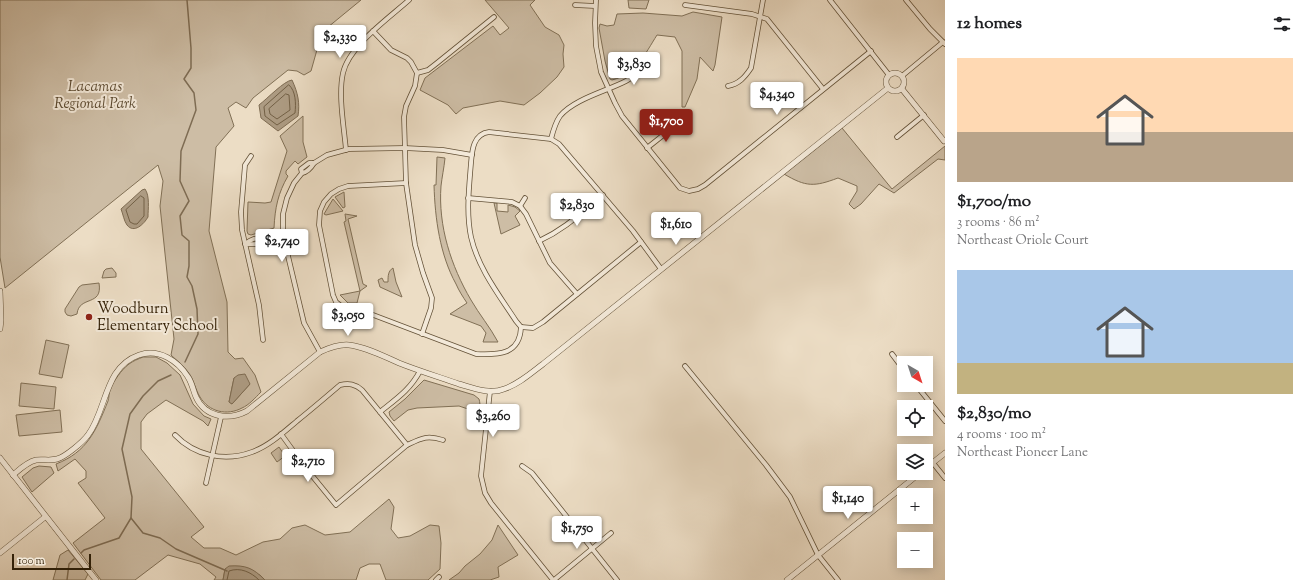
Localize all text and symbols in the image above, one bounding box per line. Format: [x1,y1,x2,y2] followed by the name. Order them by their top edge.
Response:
[957,12,1022,36] text: 12 homes
[1271,13,1293,35] icon: filters
[307,25,373,59] pin: $2,330
[323,29,357,47] text: $2,330
[601,52,667,86] pin: $3,830
[617,56,651,74] text: $3,830
[54,77,136,115] park label: Lacamas Regional Park
[744,82,810,116] pin: $4,340
[1089,84,1161,156] icon: home
[759,86,795,104] text: $4,340
[633,109,699,143] pin: $1,700
[649,113,683,131] text: $1,700
[957,190,1031,214] text: $1,700/mo
[544,193,610,227] pin: $2,830
[560,197,594,215] text: $2,830
[643,212,709,246] pin: $1,610
[957,214,1040,232] text: 3 rooms · 86 m²
[660,216,692,234] text: $1,610
[249,229,315,263] pin: $2,740
[957,232,1089,250] text: Northeast Oriole Court
[264,233,300,251] text: $2,740
[1089,296,1161,368] icon: home
[97,299,218,337] place label: Woodburn Elementary School
[315,303,381,337] pin: $3,050
[331,307,365,325] text: $3,050
[84,312,94,322] marker: Woodburn Elementary School
[897,356,933,392] north arrow
[897,356,933,568] map controls
[897,400,933,436] button: locate
[957,402,1031,426] text: $2,830/mo
[460,404,526,438] pin: $3,260
[476,408,510,426] text: $3,260
[957,426,1046,444] text: 4 rooms · 100 m²
[897,444,933,480] button: layers
[957,444,1088,462] text: Northeast Pioneer Lane
[275,449,341,483] pin: $2,710
[291,453,325,471] text: $2,710
[815,486,881,520] pin: $1,140
[897,488,933,524] button: +
[832,490,864,508] text: $1,140
[544,516,610,550] pin: $1,750
[561,520,593,538] text: $1,750
[897,532,933,568] button: −
[12,552,91,571] scale bar
[18,553,45,569] text: 100 m

